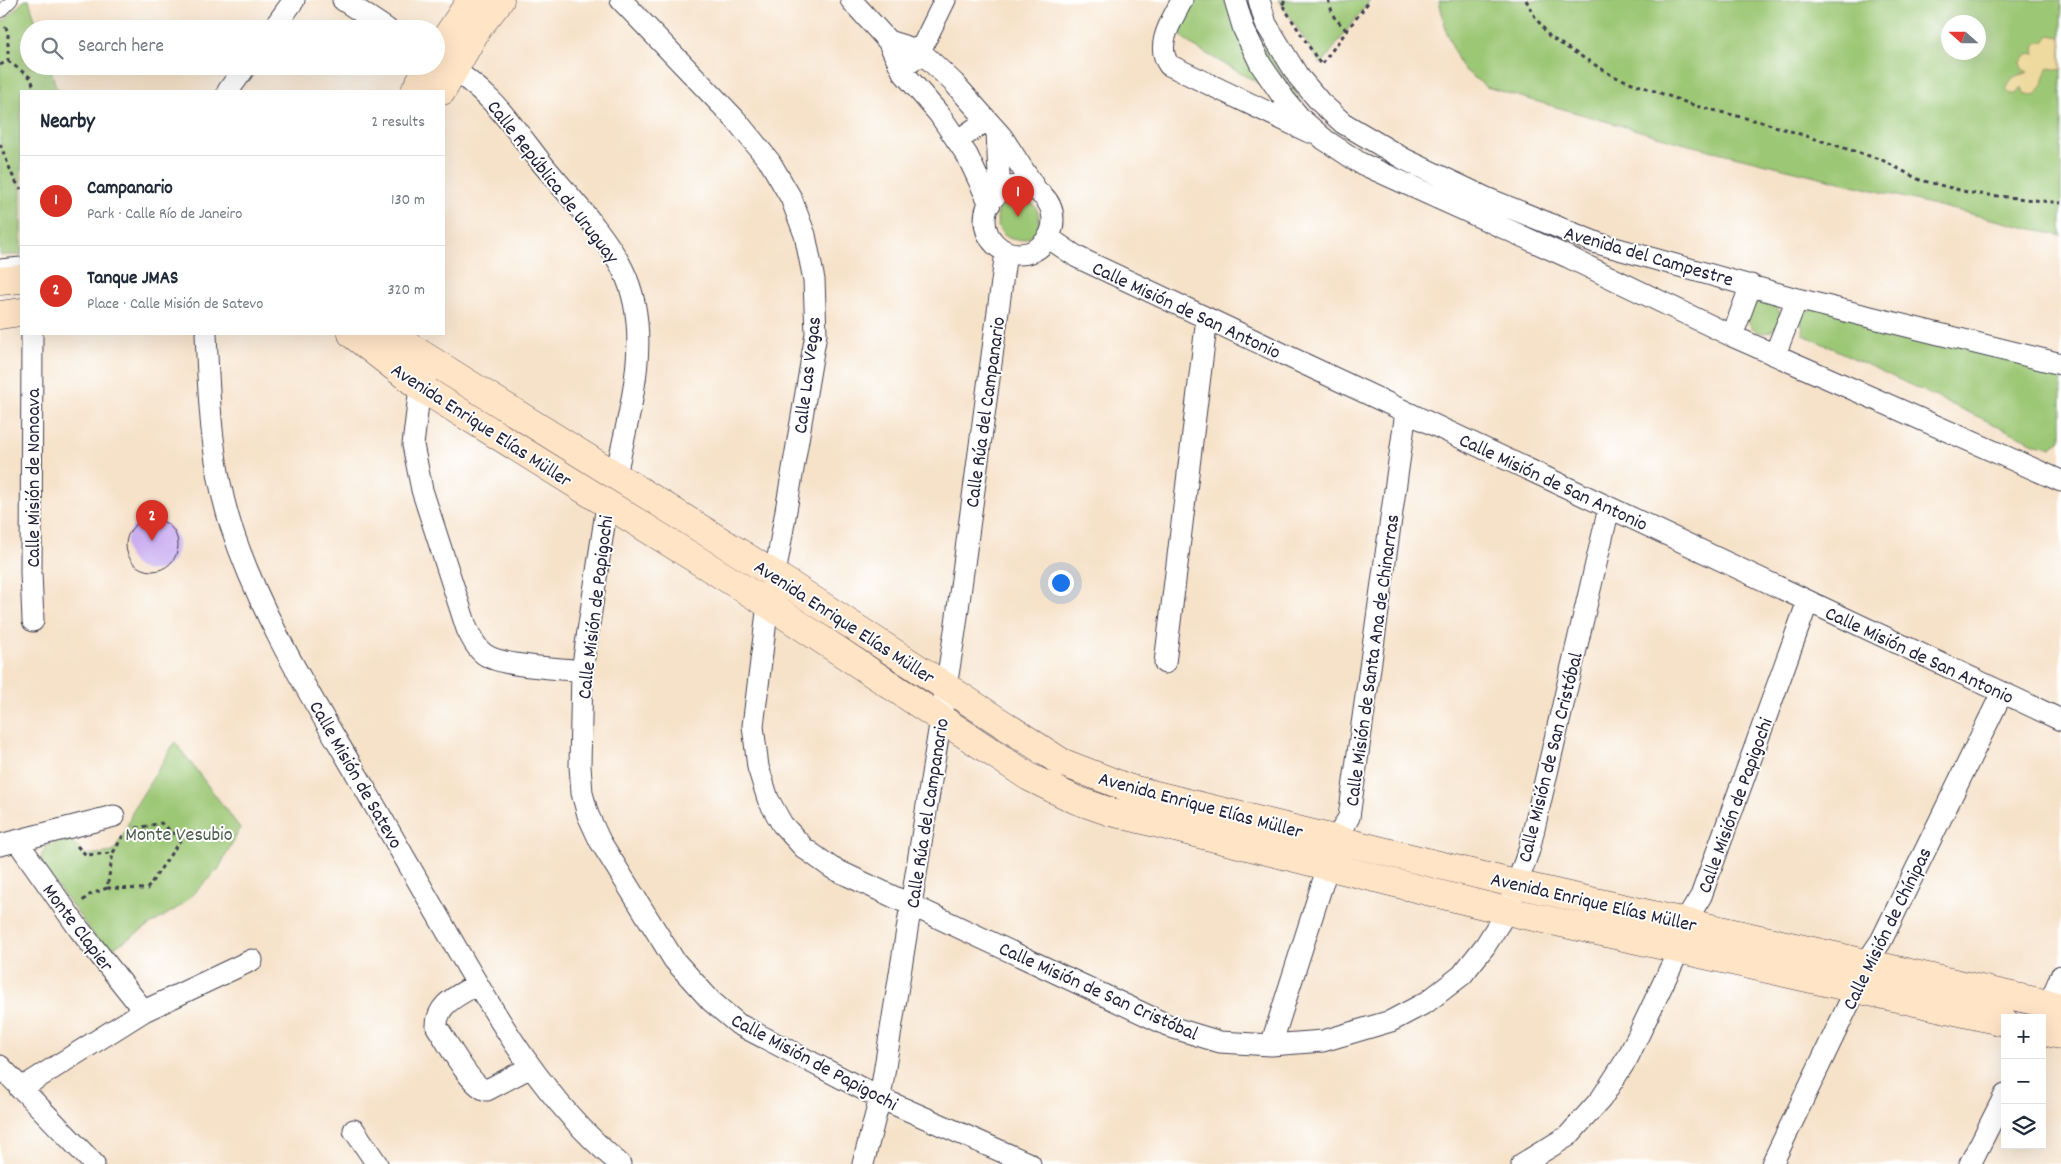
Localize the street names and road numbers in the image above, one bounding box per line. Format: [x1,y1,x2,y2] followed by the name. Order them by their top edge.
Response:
[479,95,625,271] street label: Calle República de Uruguay
[1560,220,1736,295] street label: Avenida del Campestre
[1087,256,1285,368] street label: Calle Misión de San Antonio
[788,315,830,435] street label: Calle Las Vegas
[960,315,1014,510] street label: Calle Rúa del Campanario
[384,357,577,496] street label: Avenida Enrique Elías Müller
[21,388,49,568] street label: Calle Misión de Nonoava
[1454,428,1652,540] street label: Calle Misión de San Antonio
[1340,513,1408,808] street label: Calle Misión de Santa Ana de Chinarras
[572,514,622,701] street label: Calle Misión de Papigochi
[747,554,940,693] street label: Avenida Enrique Elías Müller
[1820,601,2018,713] street label: Calle Misión de San Antonio
[1512,650,1592,866] street label: Calle Misión de San Cristóbal
[301,696,408,855] street label: Calle Misión de Satevo
[1692,714,1782,898] street label: Calle Misión de Papigochi
[900,716,958,911] street label: Calle Rúa del Campanario
[1095,766,1306,848] street label: Avenida Enrique Elías Müller
[1837,843,1940,1015] street label: Calle Misión de Chínipas
[1488,867,1700,941] street label: Avenida Enrique Elías Müller
[34,879,119,979] street label: Monte Clapier
[994,936,1202,1049] street label: Calle Misión de San Cristóbal
[725,1008,902,1120] street label: Calle Misión de Papigochi

